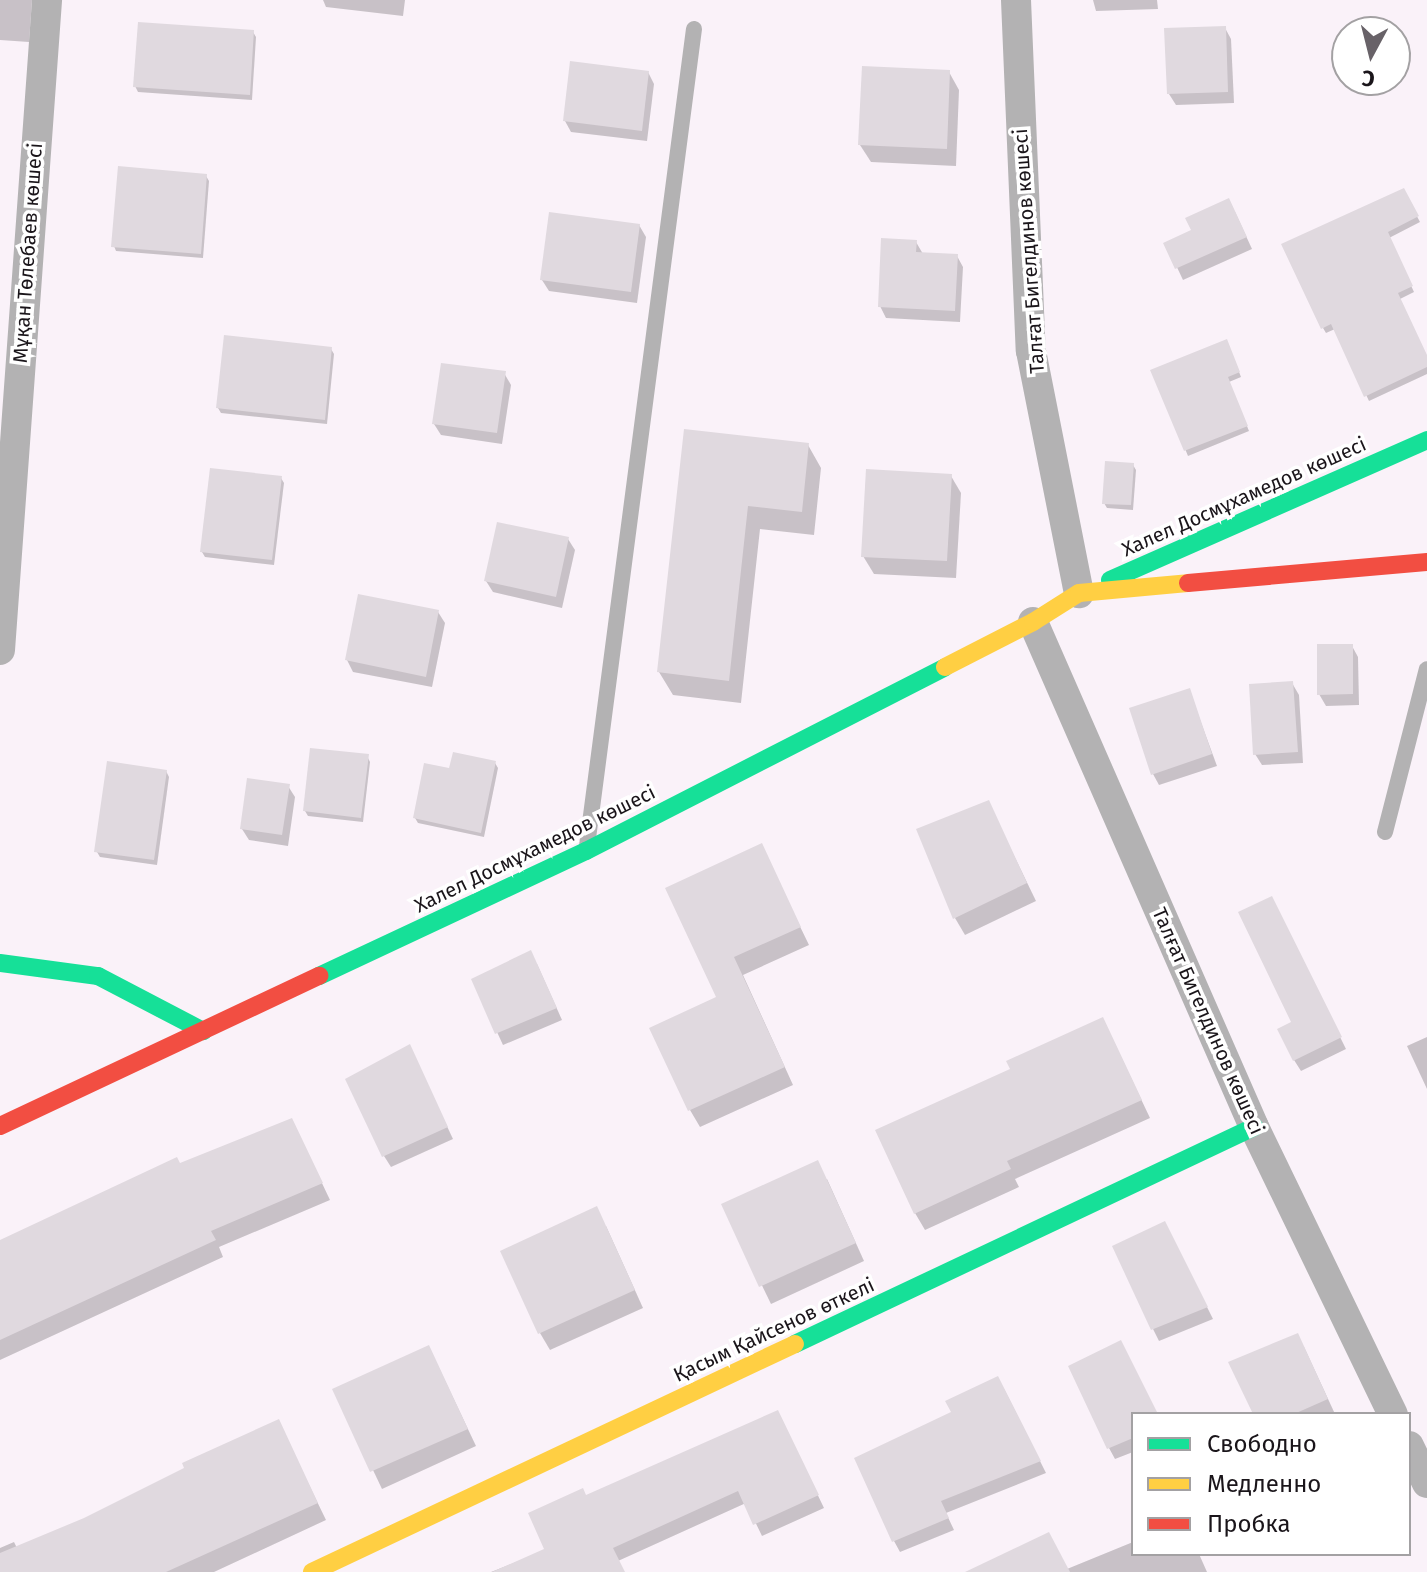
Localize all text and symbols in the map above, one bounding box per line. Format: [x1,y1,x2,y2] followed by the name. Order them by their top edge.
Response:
[1331,16,1411,96] north arrow
[1360,64,1376,93] text: С
[1008,128,1050,374] street label: Талғат Бигелдинов көшесі
[8,142,48,364] street label: Мұқан Төлебаев көшесі
[1118,432,1370,562] street label: Халел Досмұхамедов көшесі
[411,780,659,918] street label: Халел Досмұхамедов көшесі
[1147,904,1269,1138] street label: Талғат Бигелдинов көшесі
[670,1273,878,1387] street label: Қасым Қайсенов өткелі
[1131,1412,1411,1556] legend
[1207,1430,1317,1458] text: Свободно
[1207,1470,1321,1498] text: Медленно
[1207,1510,1291,1538] text: Пробка

